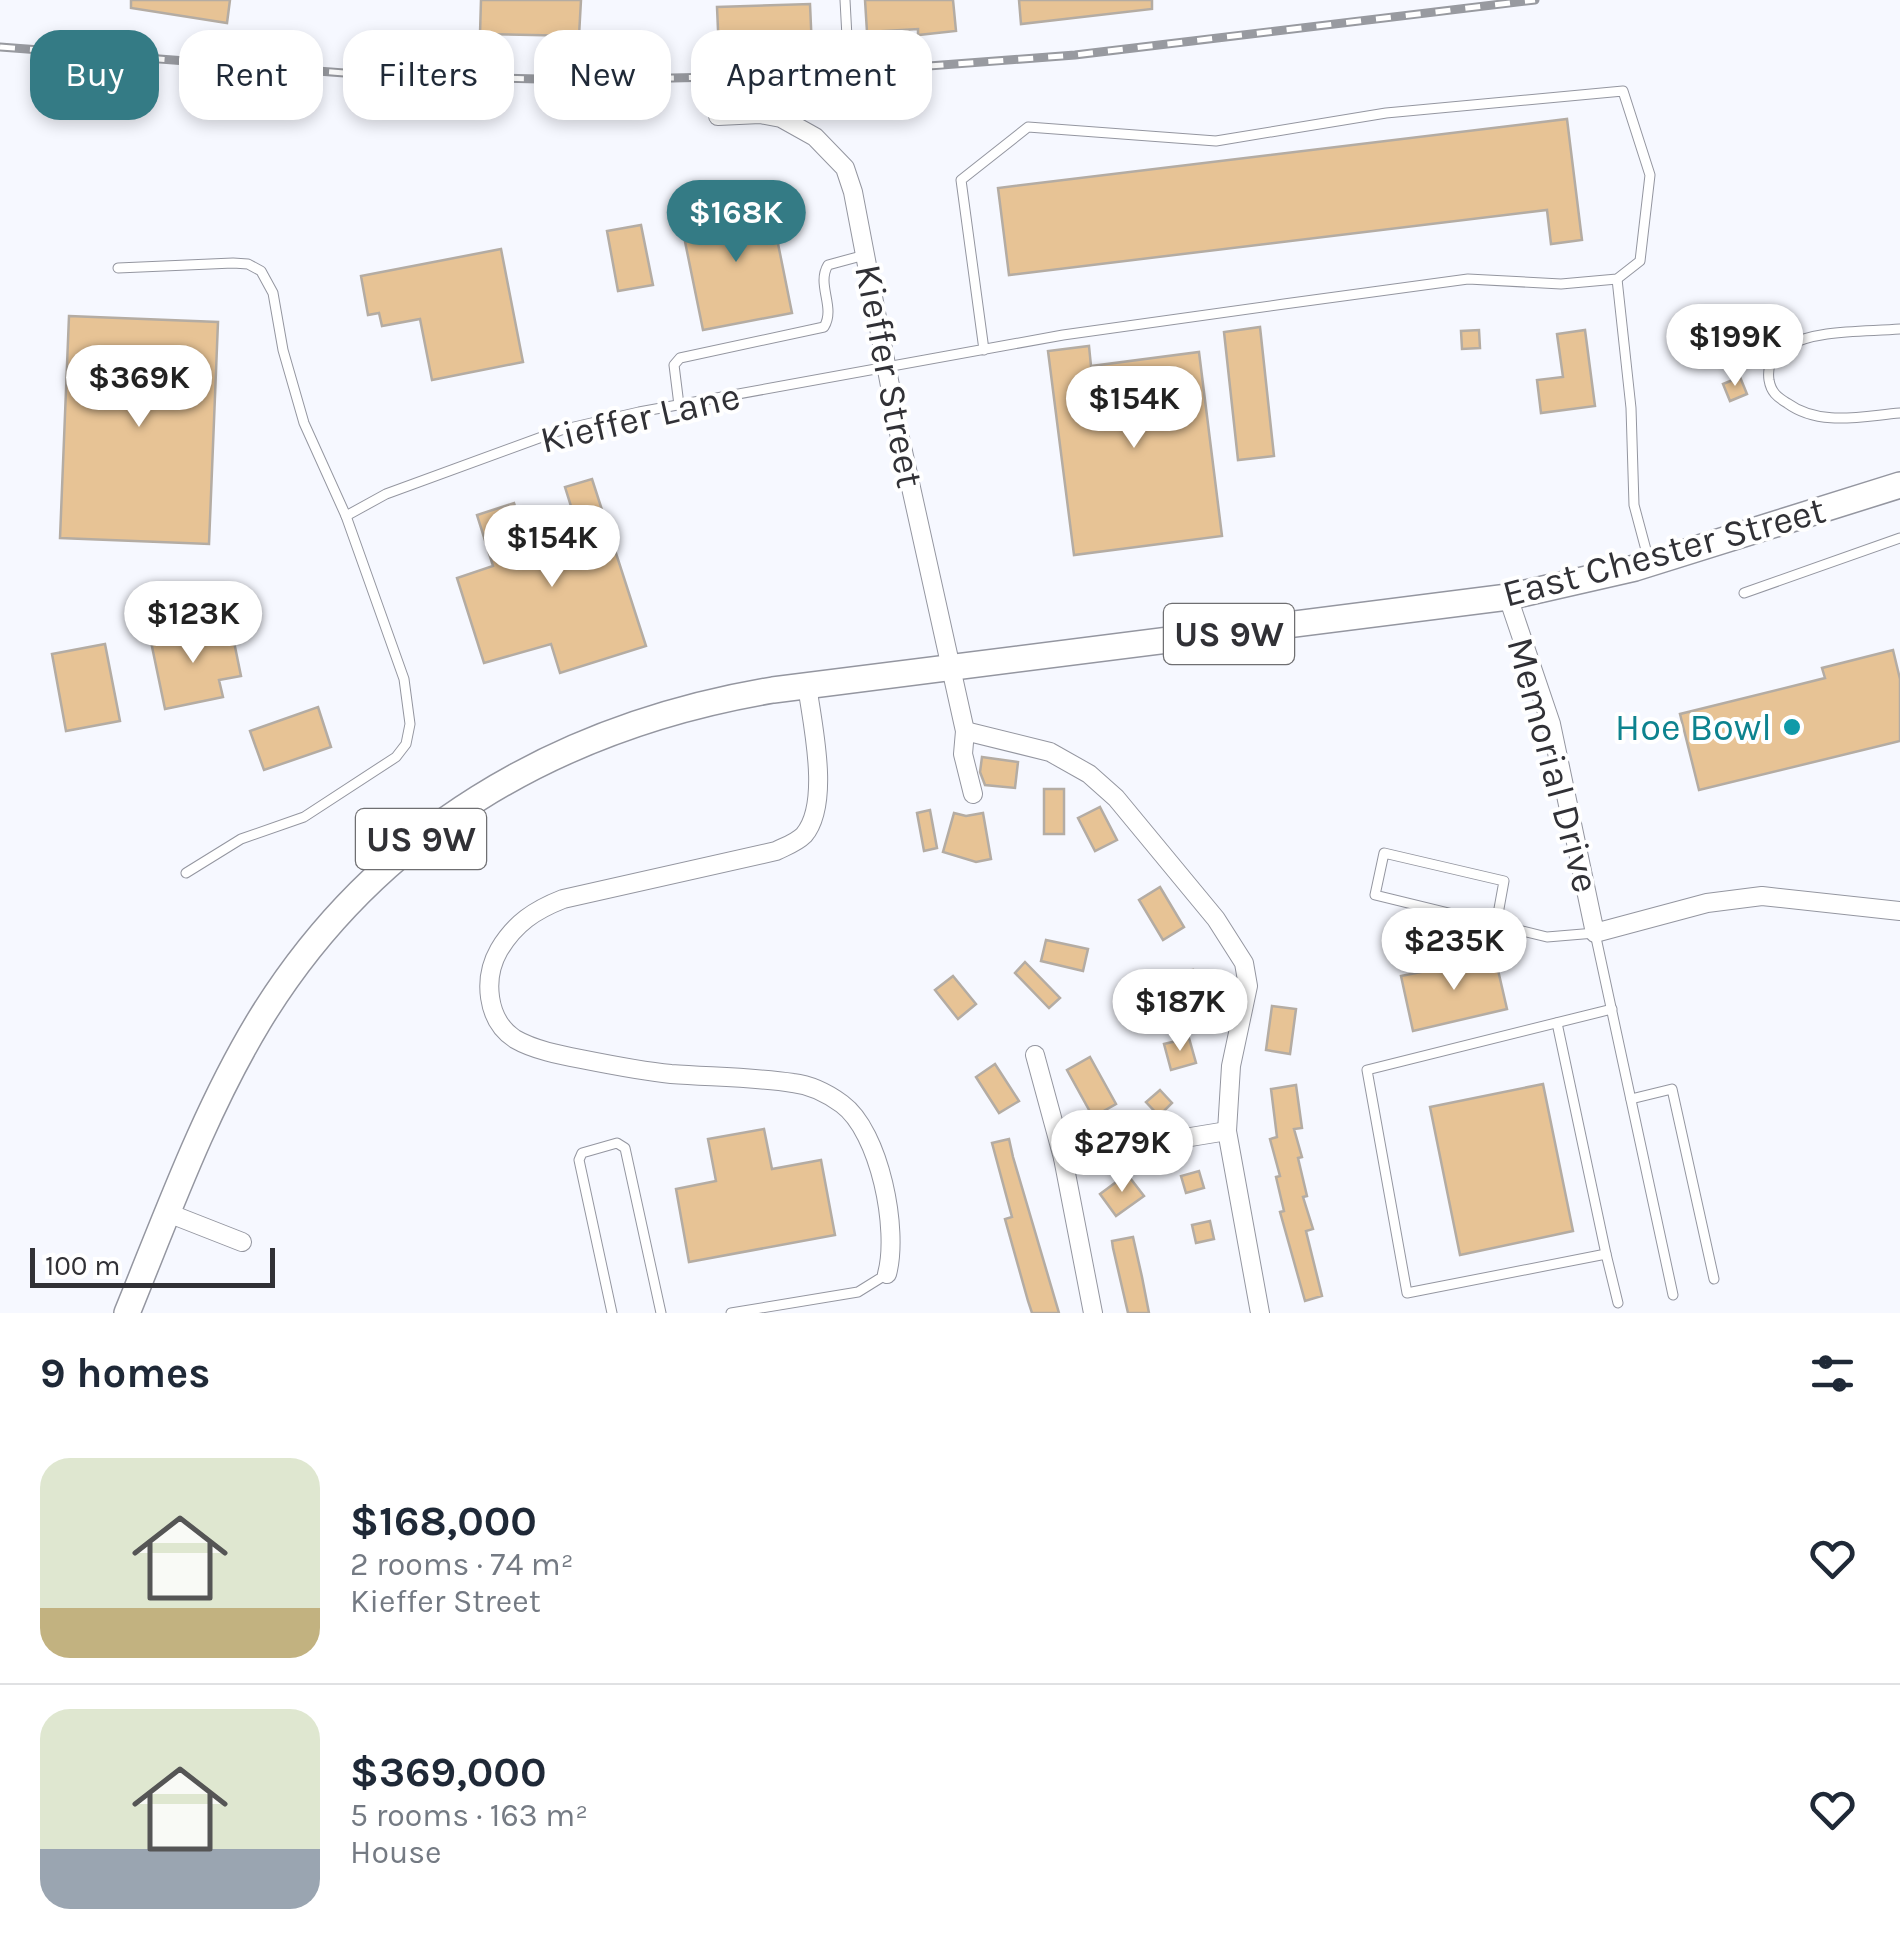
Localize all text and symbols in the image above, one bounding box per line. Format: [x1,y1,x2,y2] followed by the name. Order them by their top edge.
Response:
[30,30,159,120] chip: Buy
[179,30,323,120] chip: Rent
[343,30,514,120] chip: Filters
[534,30,671,120] chip: New
[691,30,932,120] chip: Apartment
[666,180,806,265] pin: $168K
[689,194,783,231] text: $168K
[845,261,933,491] street label: Kieffer Street
[1665,304,1805,389] pin: $199K
[1688,318,1782,355] text: $199K
[69,345,209,430] pin: $369K
[88,359,190,396] text: $369K
[1064,366,1204,451] pin: $154K
[536,373,744,463] street label: Kieffer Lane
[1088,380,1180,417] text: $154K
[1498,487,1830,617] street label: East Chester Street
[482,505,622,590] pin: $154K
[506,519,598,556] text: $154K
[123,581,263,666] pin: $123K
[146,595,240,632] text: $123K
[1164,604,1294,664] road number: US 9W
[1497,632,1609,898] street label: Memorial Drive
[1615,705,1772,750] place label: Hoe Bowl
[1781,716,1803,738] marker: Hoe Bowl
[356,809,486,869] road number: US 9W
[1384,908,1524,993] pin: $235K
[1404,922,1504,959] text: $235K
[1110,969,1250,1054] pin: $187K
[1135,983,1226,1020] text: $187K
[1052,1110,1192,1195] pin: $279K
[1073,1124,1171,1161] text: $279K
[30,1243,275,1288] scale bar
[45,1249,120,1282] text: 100 m
[1805,1346,1860,1401] icon: filters
[40,1348,210,1398] text: 9 homes
[350,1496,537,1546] text: $168,000
[120,1498,240,1618] icon: home
[1805,1531,1860,1586] icon: heart
[350,1546,574,1583] text: 2 rooms · 74 m²
[350,1583,541,1620] text: Kieffer Street
[350,1747,547,1797] text: $369,000
[120,1749,240,1869] icon: home
[1805,1782,1860,1837] icon: heart
[350,1797,588,1834] text: 5 rooms · 163 m²
[350,1834,442,1871] text: House

